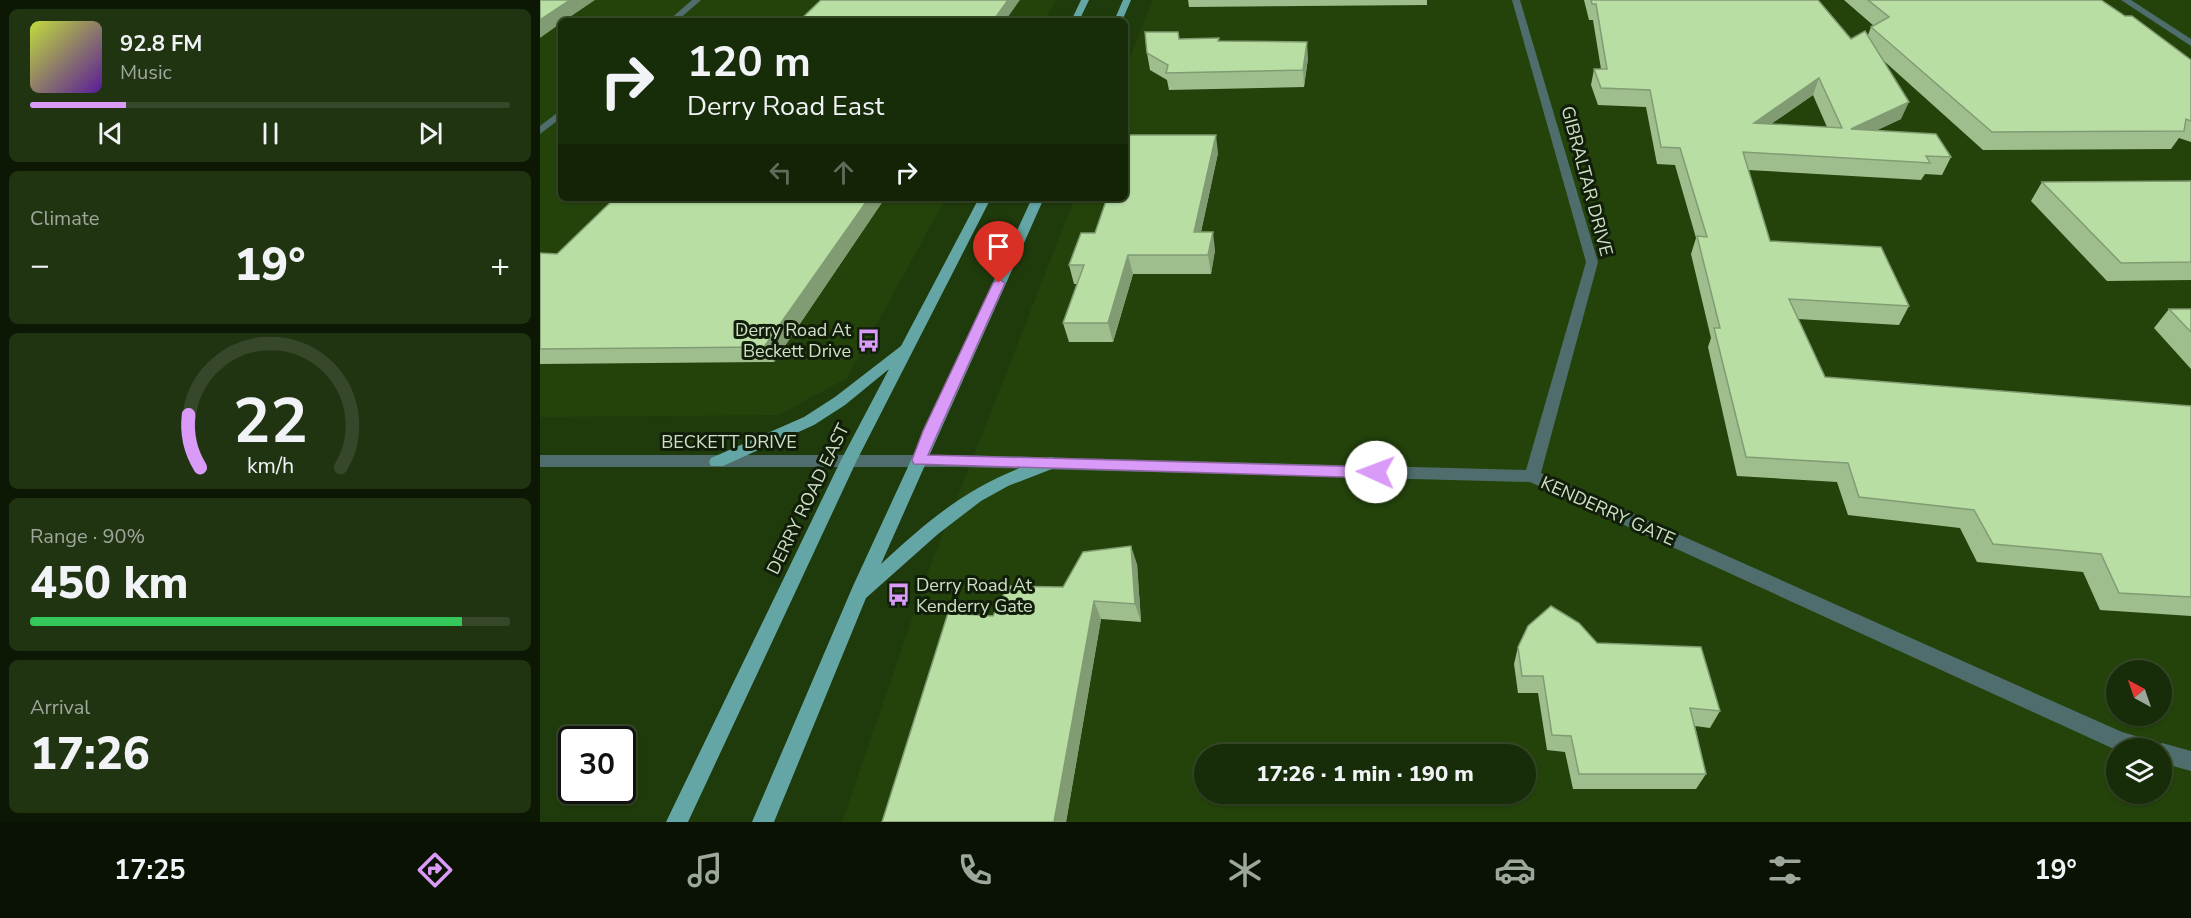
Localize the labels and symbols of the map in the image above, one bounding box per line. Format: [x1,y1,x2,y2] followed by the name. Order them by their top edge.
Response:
[1555,103,1619,259] street label: GIBRALTAR DRIVE
[973,221,1024,283] pin
[735,318,852,363] place label: Derry Road At Beckett Drive
[856,327,882,353] bus stop icon: Derry Road At Beckett Drive
[761,420,855,578] street label: DERRY ROAD EAST
[661,430,797,454] street label: BECKETT DRIVE
[1344,440,1408,504] position arrow
[1537,471,1679,551] street label: KENDERRY GATE
[916,573,1033,618] place label: Derry Road At Kenderry Gate
[885,582,911,608] bus stop icon: Derry Road At Kenderry Gate
[2106,660,2172,726] north arrow
[558,726,636,804] speed limit sign: 30

